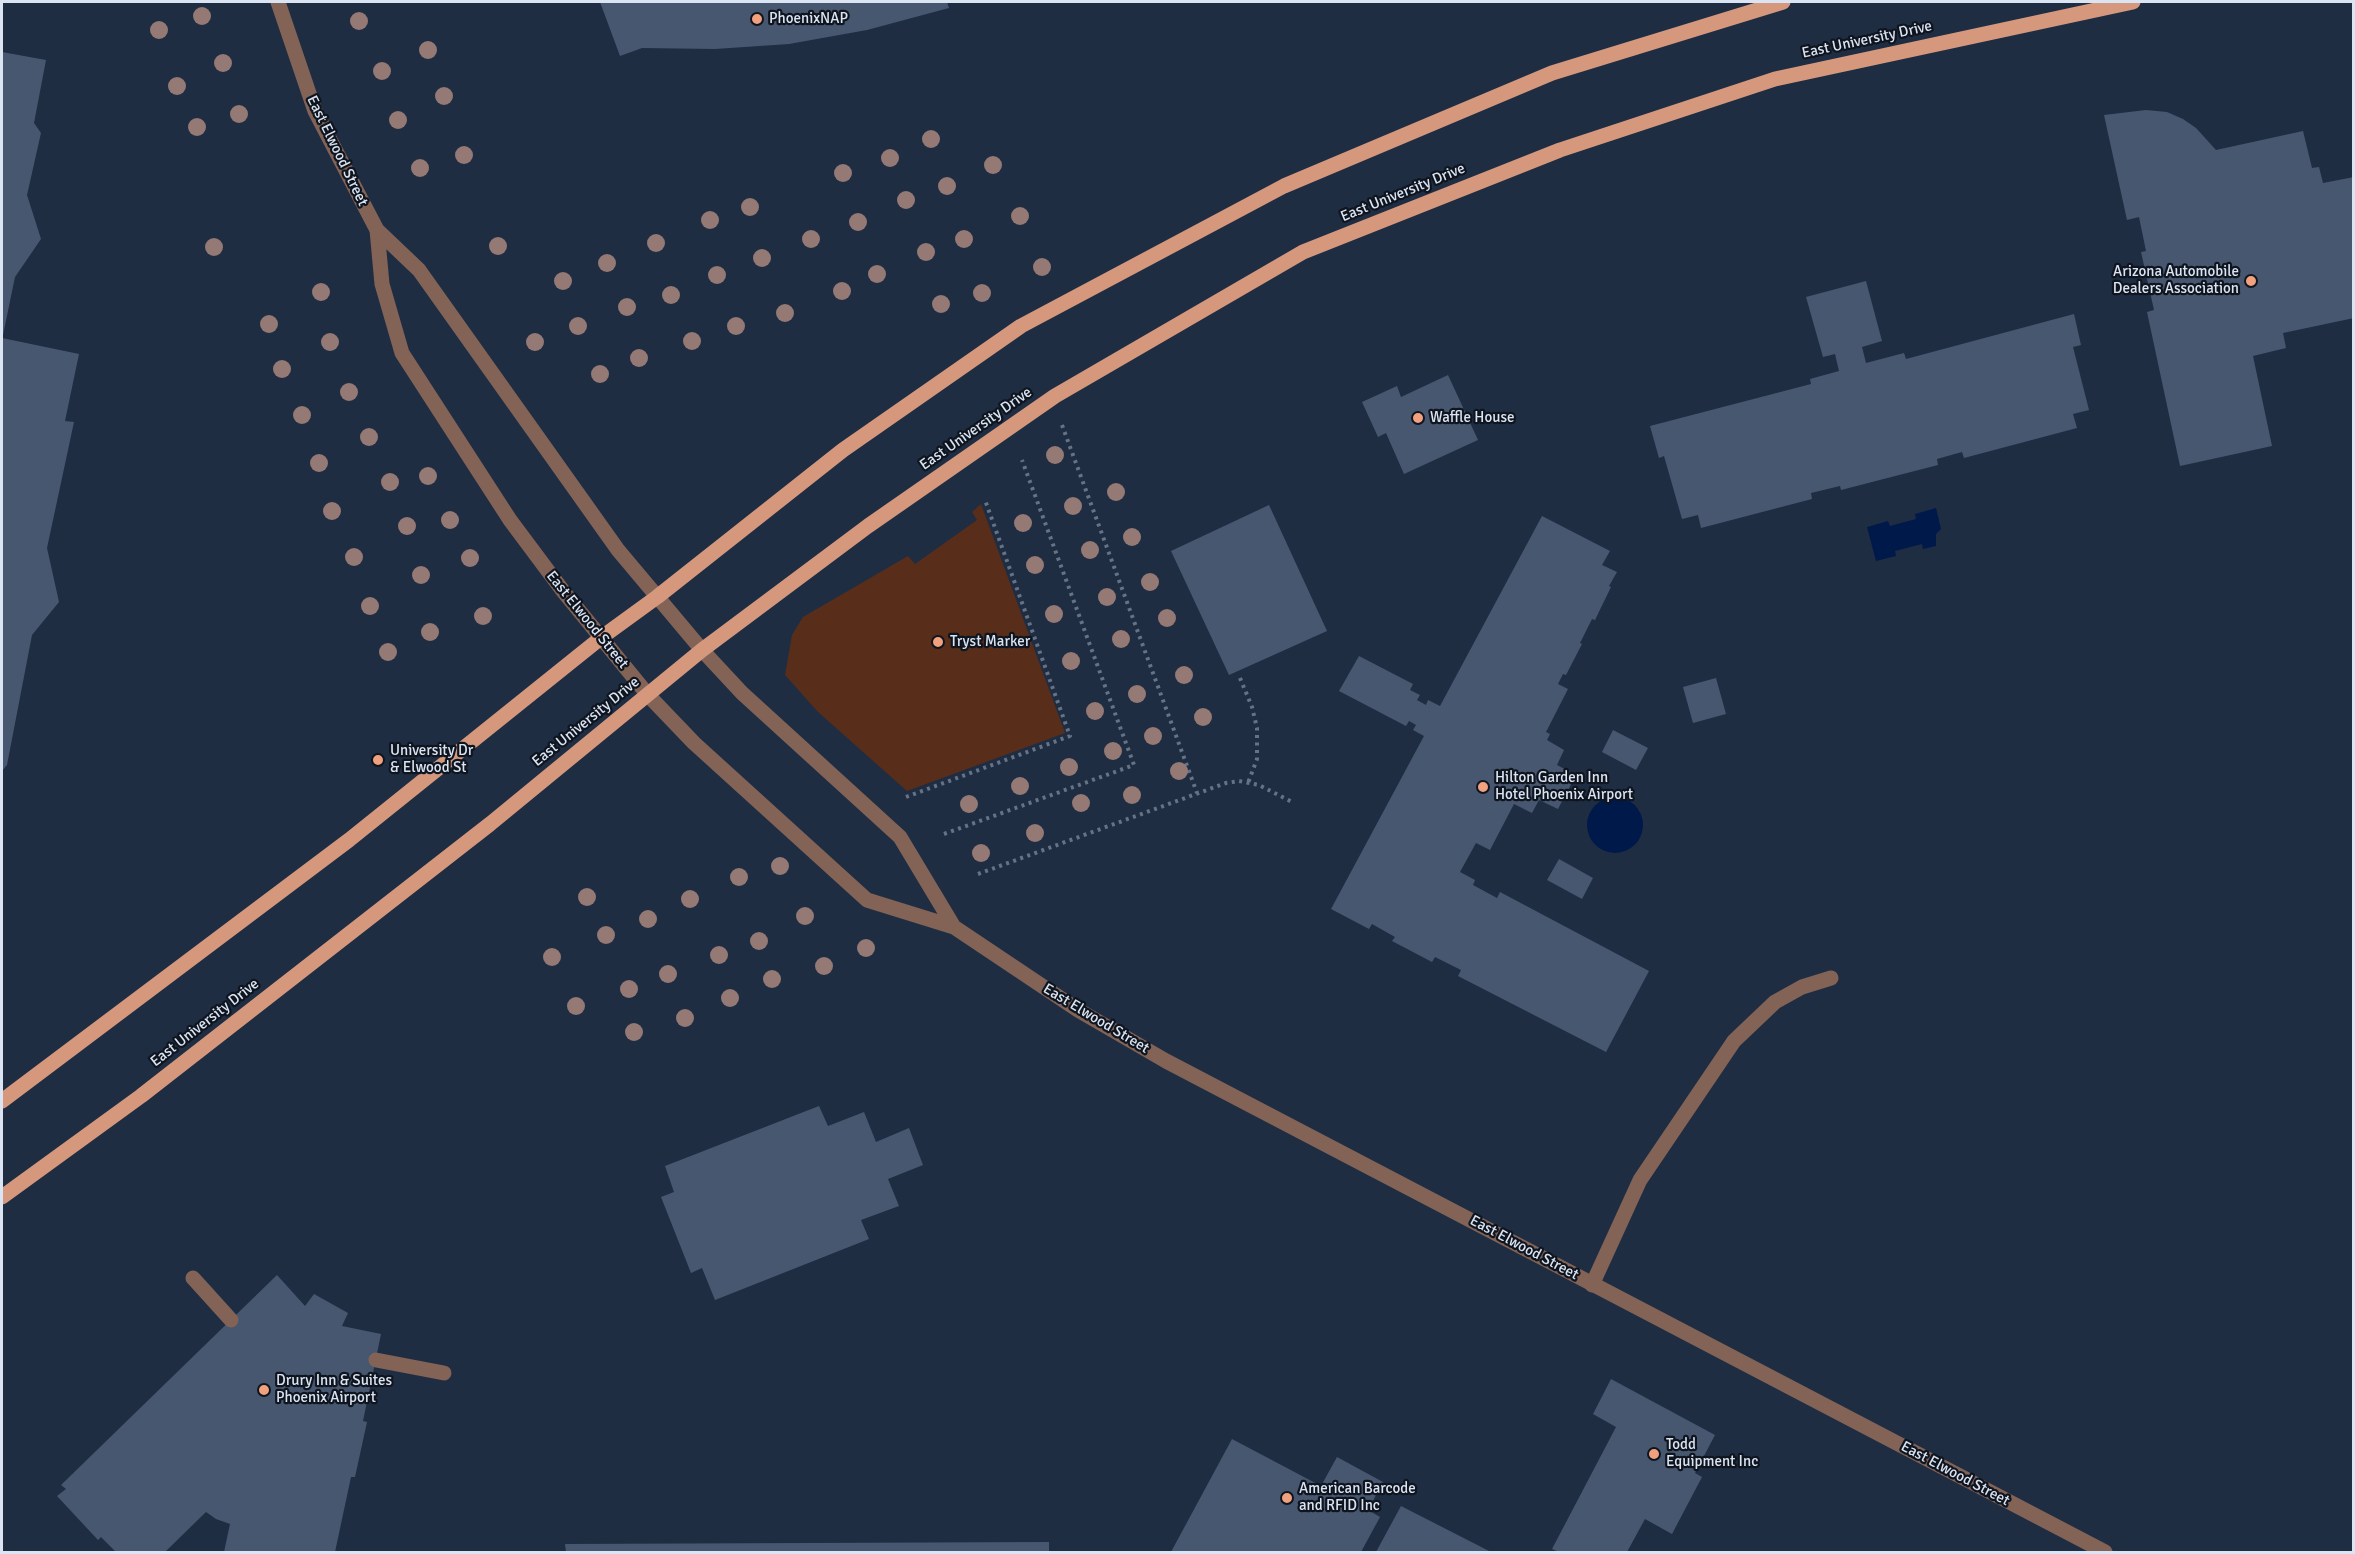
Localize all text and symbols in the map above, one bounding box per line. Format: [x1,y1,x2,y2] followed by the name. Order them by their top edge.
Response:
[769,10,848,28] place label: PhoenixNAP
[750,12,764,26] marker: PhoenixNAP
[1800,17,1934,63] street label: East University Drive
[303,93,371,209] street label: East Elwood Street
[1338,160,1468,226] street label: East University Drive
[2113,263,2239,298] place label: Arizona Automobile Dealers Association
[2244,274,2258,288] marker: Arizona Automobile Dealers Association
[917,384,1035,474] street label: East University Drive
[1430,409,1514,427] place label: Waffle House
[1411,411,1425,425] marker: Waffle House
[542,568,632,672] street label: East Elwood Street
[950,633,1030,651] place label: Tryst Marker
[931,635,945,649] marker: Tryst Marker
[529,673,643,771] street label: East University Drive
[390,742,473,777] place label: University Dr & Elwood St
[371,753,385,767] marker: University Dr & Elwood St
[1495,769,1633,804] place label: Hilton Garden Inn Hotel Phoenix Airport
[1476,780,1490,794] marker: Hilton Garden Inn Hotel Phoenix Airport
[147,975,263,1071] street label: East University Drive
[1040,980,1152,1058] street label: East Elwood Street
[1467,1212,1581,1284] street label: East Elwood Street
[276,1372,392,1407] place label: Drury Inn & Suites Phoenix Airport
[257,1383,271,1397] marker: Drury Inn & Suites Phoenix Airport
[1666,1436,1758,1471] place label: Todd Equipment Inc
[1898,1438,2012,1510] street label: East Elwood Street
[1647,1447,1661,1461] marker: Todd Equipment Inc
[1299,1480,1416,1515] place label: American Barcode and RFID Inc
[1280,1491,1294,1505] marker: American Barcode and RFID Inc

